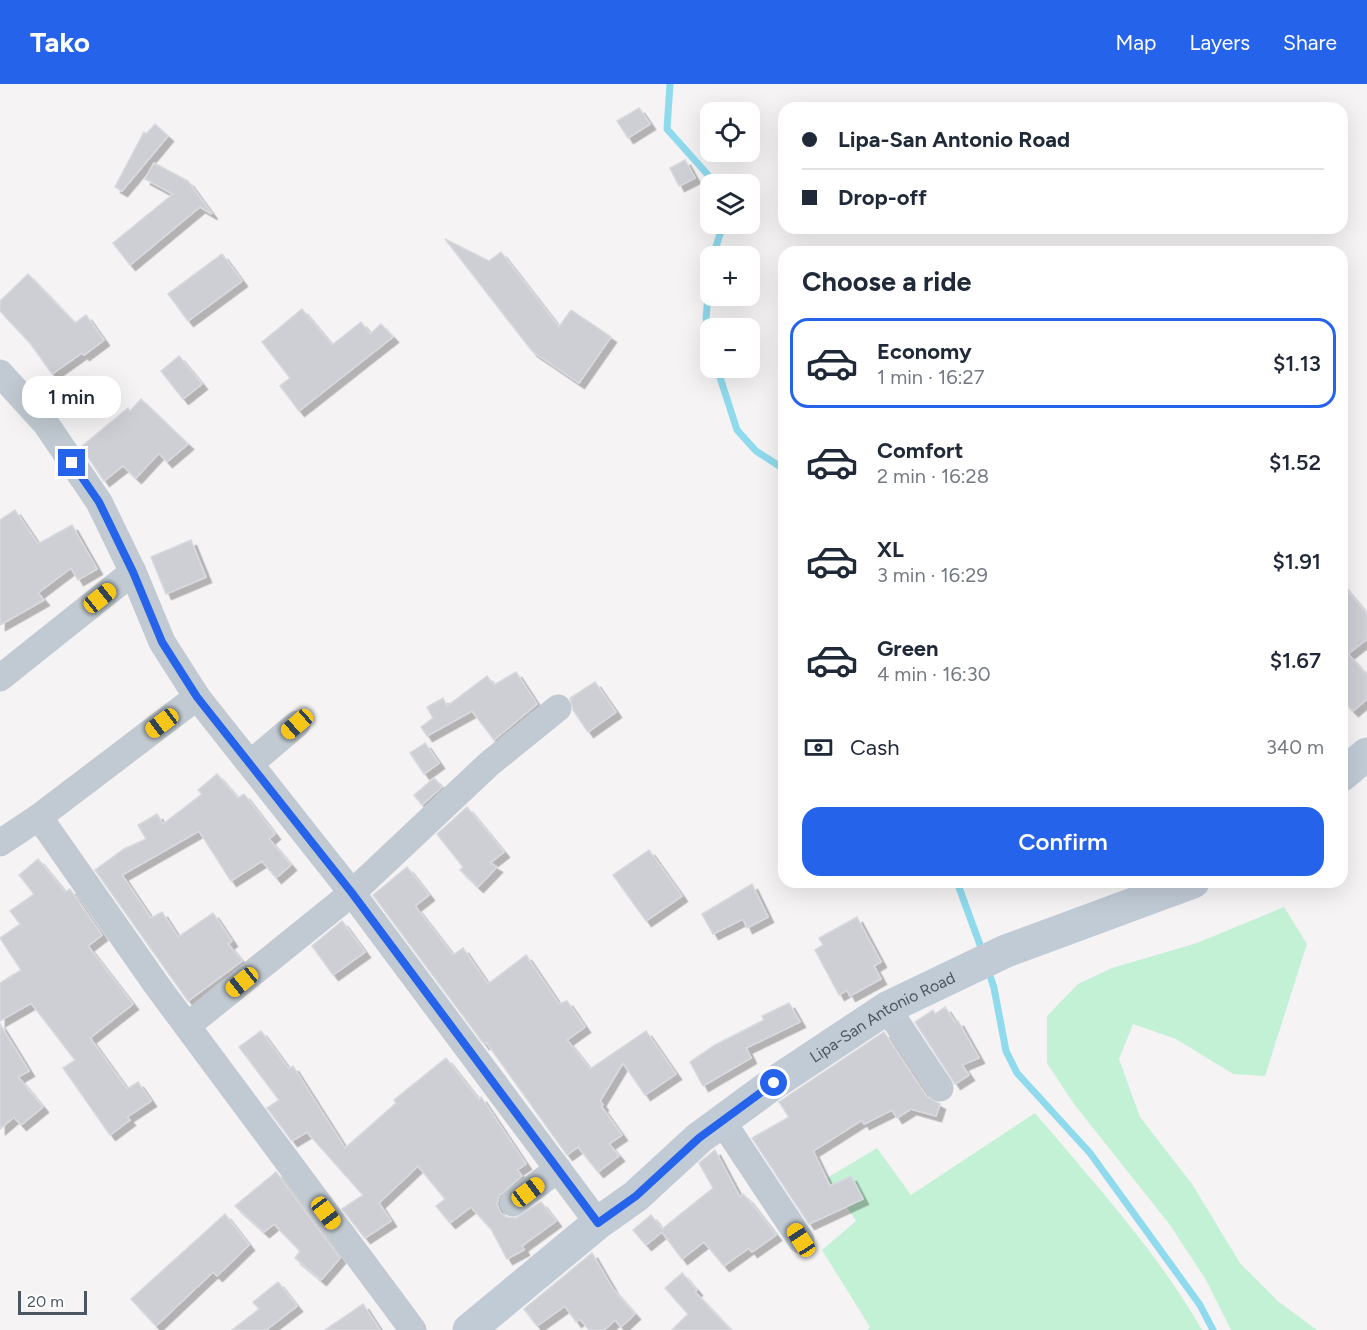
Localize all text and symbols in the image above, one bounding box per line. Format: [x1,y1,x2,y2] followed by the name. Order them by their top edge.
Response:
[30,25,90,59] text: Tako
[1116,30,1156,55] text: Map
[1189,30,1250,55] text: Layers
[1283,30,1337,55] text: Share
[700,102,760,378] map controls
[700,102,760,162] button: locate
[838,126,1070,153] text: Lipa-San Antonio Road
[700,174,760,234] button: layers
[838,184,927,211] text: Drop-off
[700,246,760,306] button: +
[802,265,971,298] text: Choose a ride
[700,318,760,378] button: −
[805,336,859,390] icon: car
[877,338,972,365] text: Economy
[1273,350,1321,377] text: $1.13
[877,365,985,389] text: 1 min · 16:27
[22,376,122,418] callout: 1 min
[48,385,95,409] text: 1 min
[805,435,859,489] icon: car
[877,437,963,464] text: Comfort
[58,449,85,476] route end
[1269,449,1321,476] text: $1.52
[877,464,989,488] text: 2 min · 16:28
[805,534,859,588] icon: car
[877,536,904,563] text: XL
[1273,548,1321,575] text: $1.91
[877,563,988,587] text: 3 min · 16:29
[80,580,120,616] car
[805,633,859,687] icon: car
[877,635,939,662] text: Green
[1270,647,1321,674] text: $1.67
[877,662,990,686] text: 4 min · 16:30
[142,705,182,741] car
[278,705,316,743] car
[802,731,835,764] icon: cash
[850,734,900,761] text: Cash
[1266,735,1324,759] text: 340 m
[802,807,1324,876] button: Confirm
[222,964,262,1000] car
[806,968,958,1067] street label: Lipa-San Antonio Road
[760,1069,787,1096] route start
[508,1174,548,1210] car
[308,1193,344,1233] car
[784,1220,818,1260] car
[18,1288,87,1316] scale bar
[27,1292,64,1311] text: 20 m

